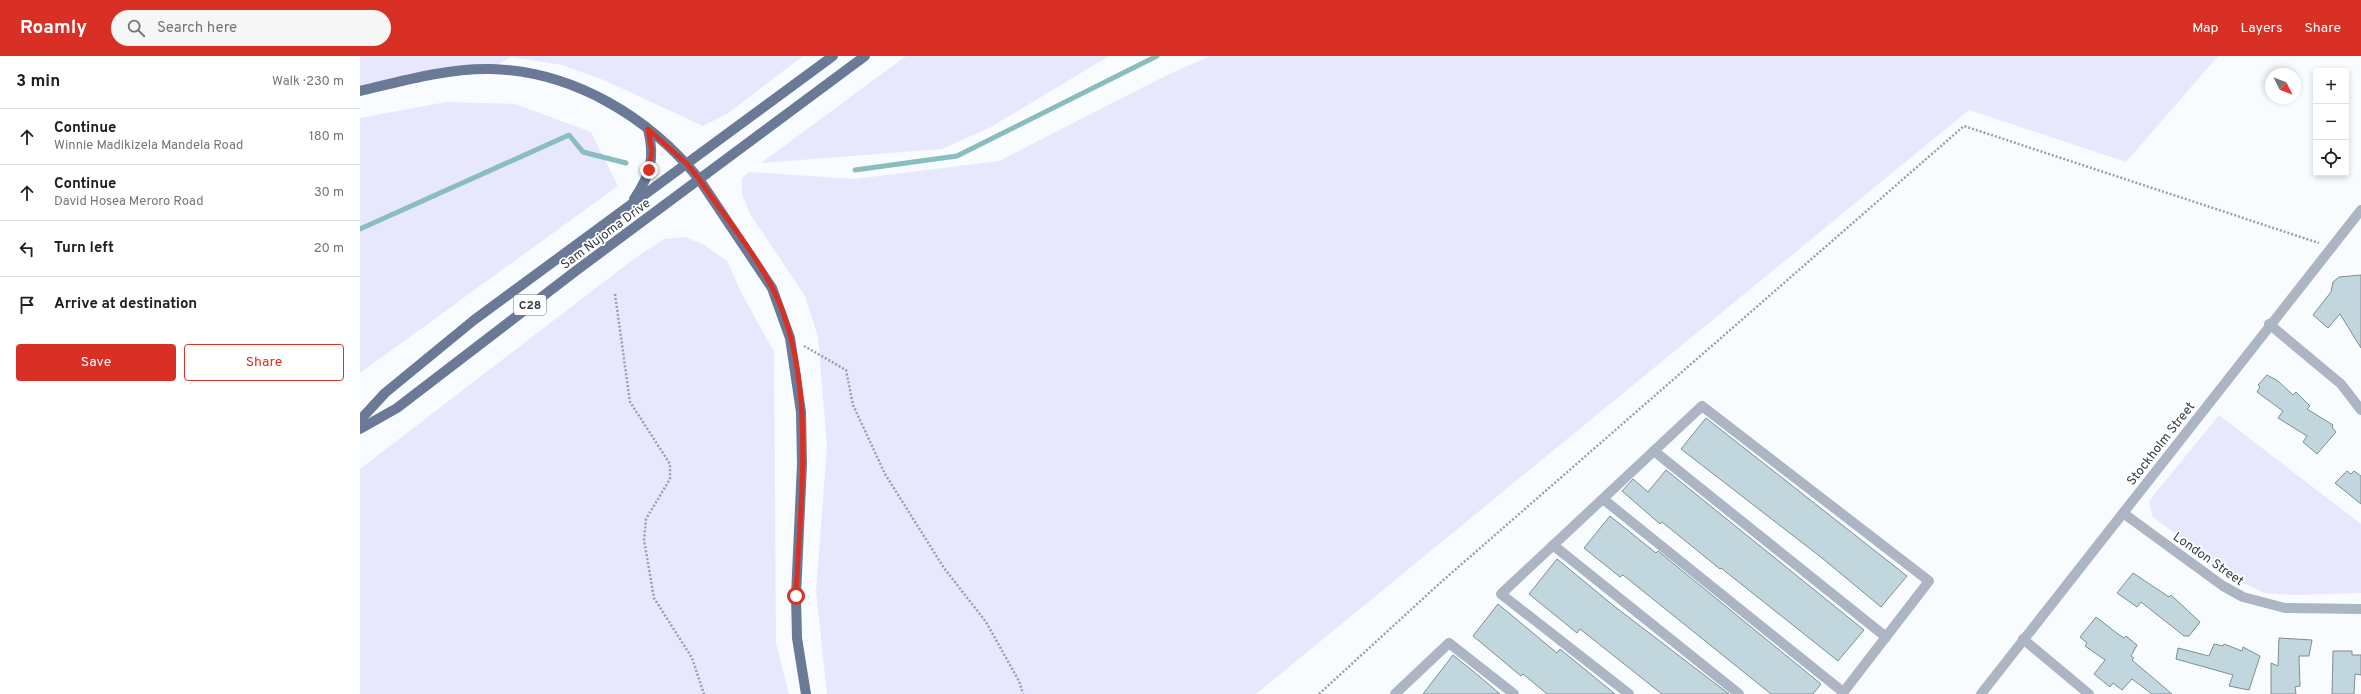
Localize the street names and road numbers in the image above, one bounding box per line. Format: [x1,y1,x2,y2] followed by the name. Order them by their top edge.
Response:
[558,196,654,274] street label: Sam Nujoma Drive
[514,295,546,315] road number: C28
[2124,399,2199,489] street label: Stockholm Street
[2169,529,2246,590] street label: London Street

